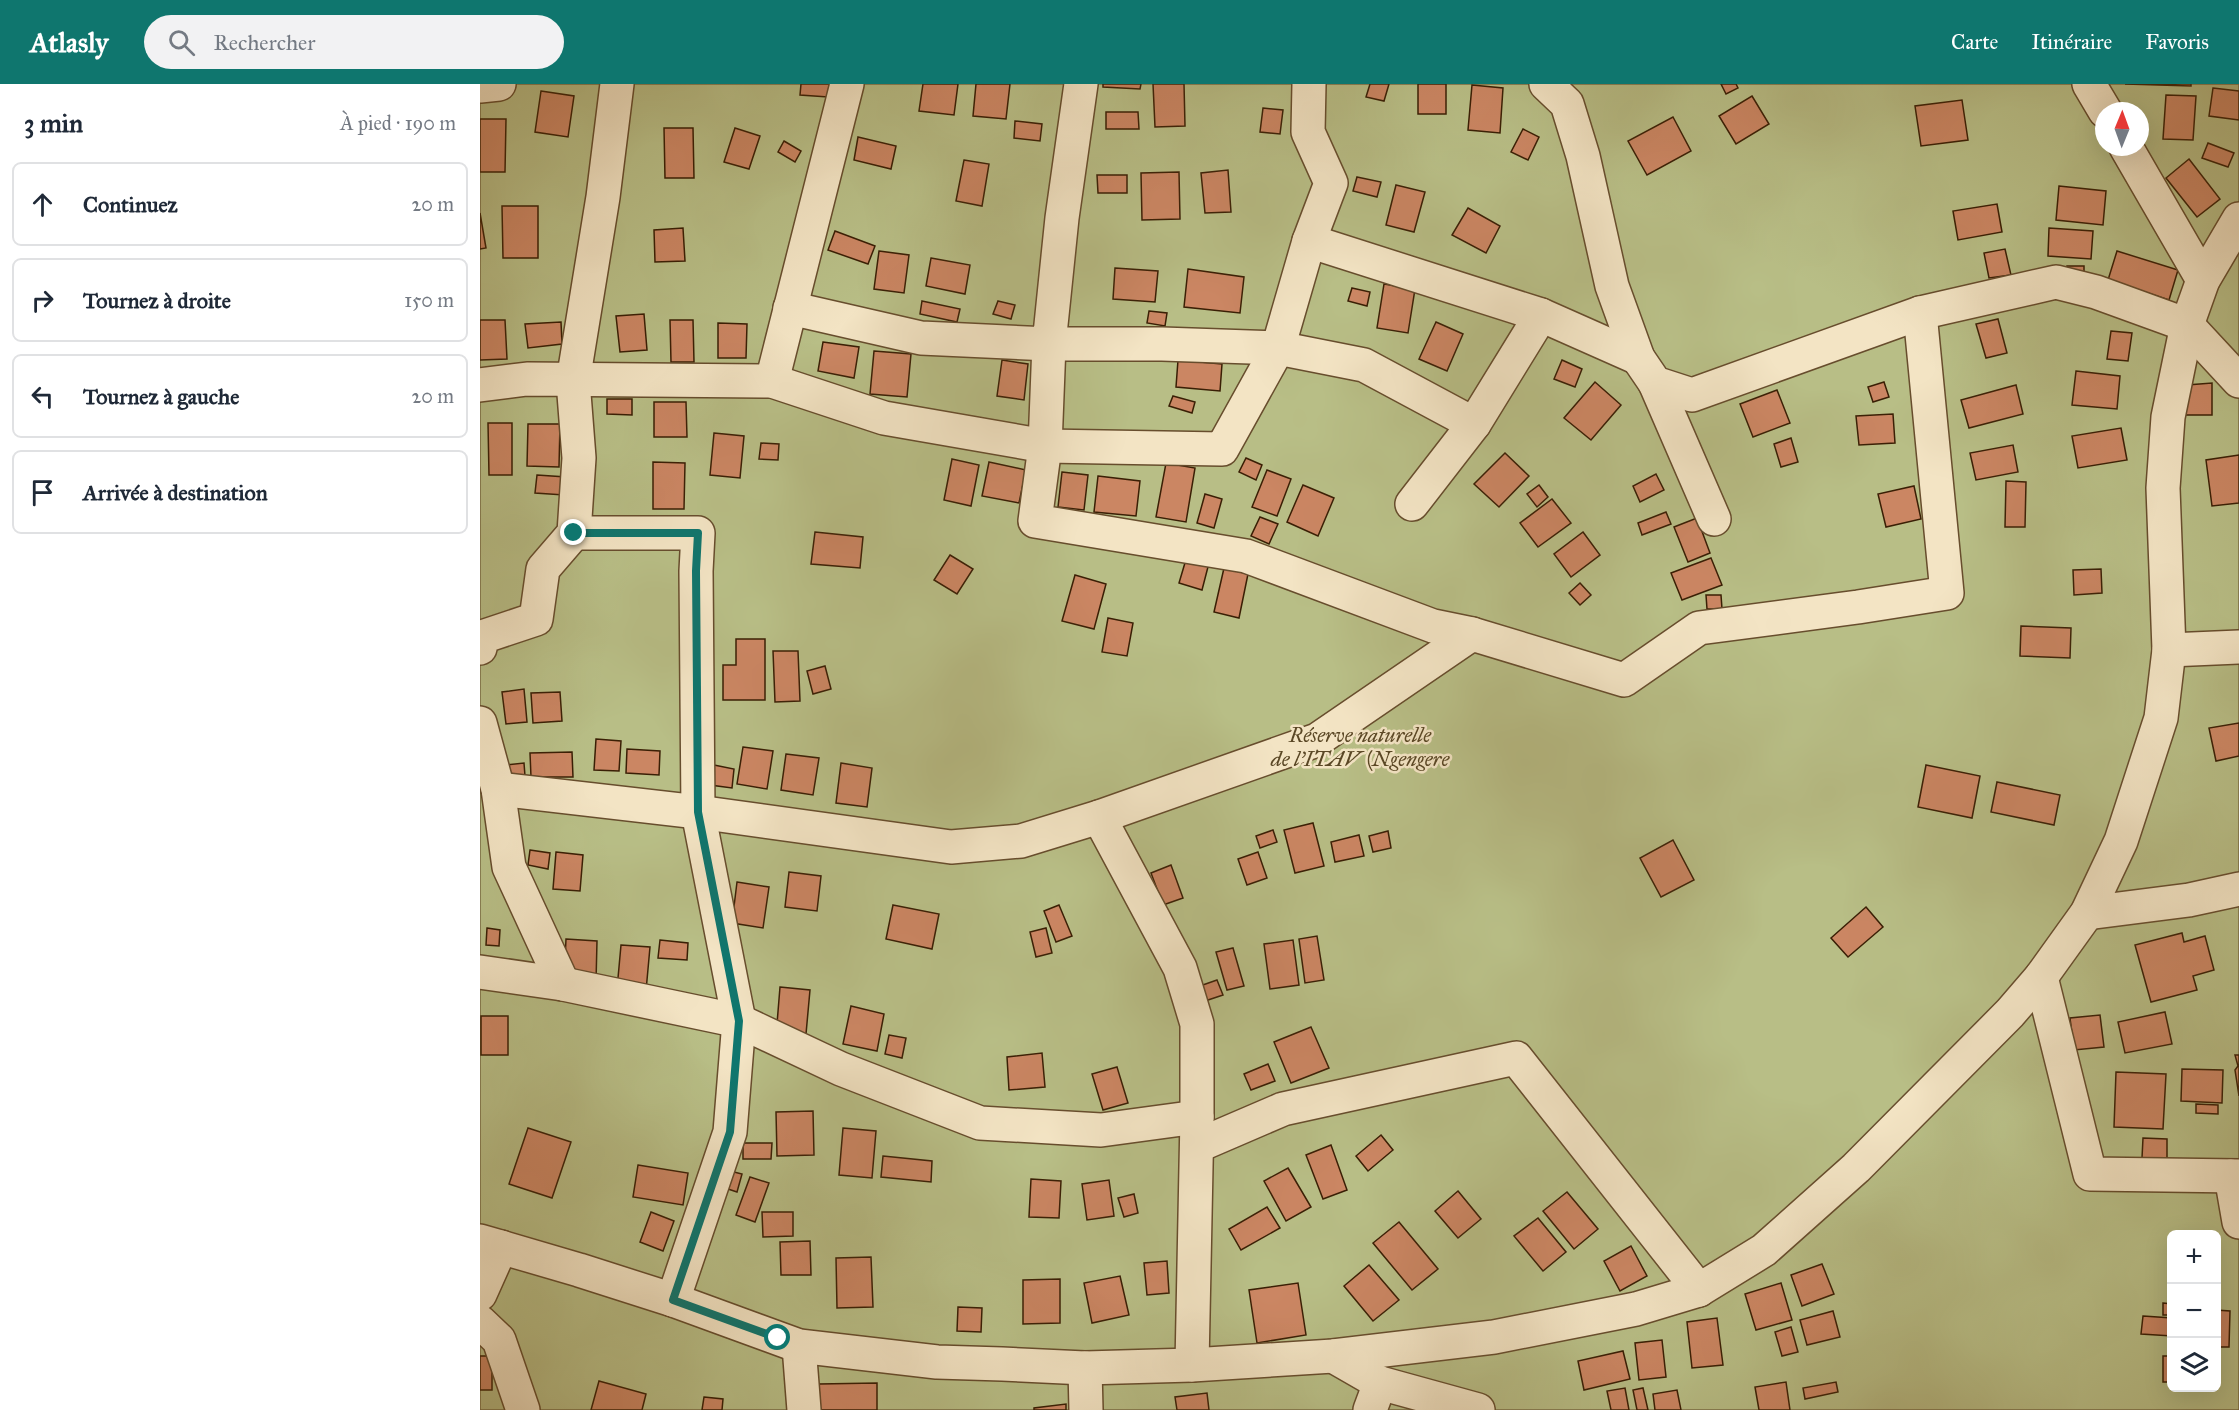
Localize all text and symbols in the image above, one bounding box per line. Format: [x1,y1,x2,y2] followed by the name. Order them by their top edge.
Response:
[144,15,564,69] search box
[30,25,108,60] text: Atlasly
[165,26,198,59] icon: search
[213,29,316,56] text: Rechercher
[1951,29,1998,55] text: Carte
[2031,29,2112,55] text: Itinéraire
[2145,29,2209,55] text: Favoris
[2095,102,2149,156] north arrow
[24,107,83,139] text: 3 min
[340,111,456,135] text: À pied · 190 m
[26,188,59,221] icon: ahead
[83,191,178,218] text: Continuez
[411,192,454,216] text: 20 m
[26,284,59,317] icon: right
[83,287,231,314] text: Tournez à droite
[404,288,454,312] text: 150 m
[26,380,59,413] icon: left
[83,383,239,410] text: Tournez à gauche
[411,384,454,408] text: 20 m
[26,476,59,509] icon: arrive
[83,479,268,506] text: Arrivée à destination
[560,519,586,545] route end
[1270,722,1450,772] park label: Réserve naturelle de l'ITAV (Ngengere
[2167,1230,2221,1392] map controls
[2167,1230,2221,1284] button: +
[2167,1284,2221,1338] button: −
[764,1324,790,1350] route start
[2167,1338,2221,1392] button: layers

